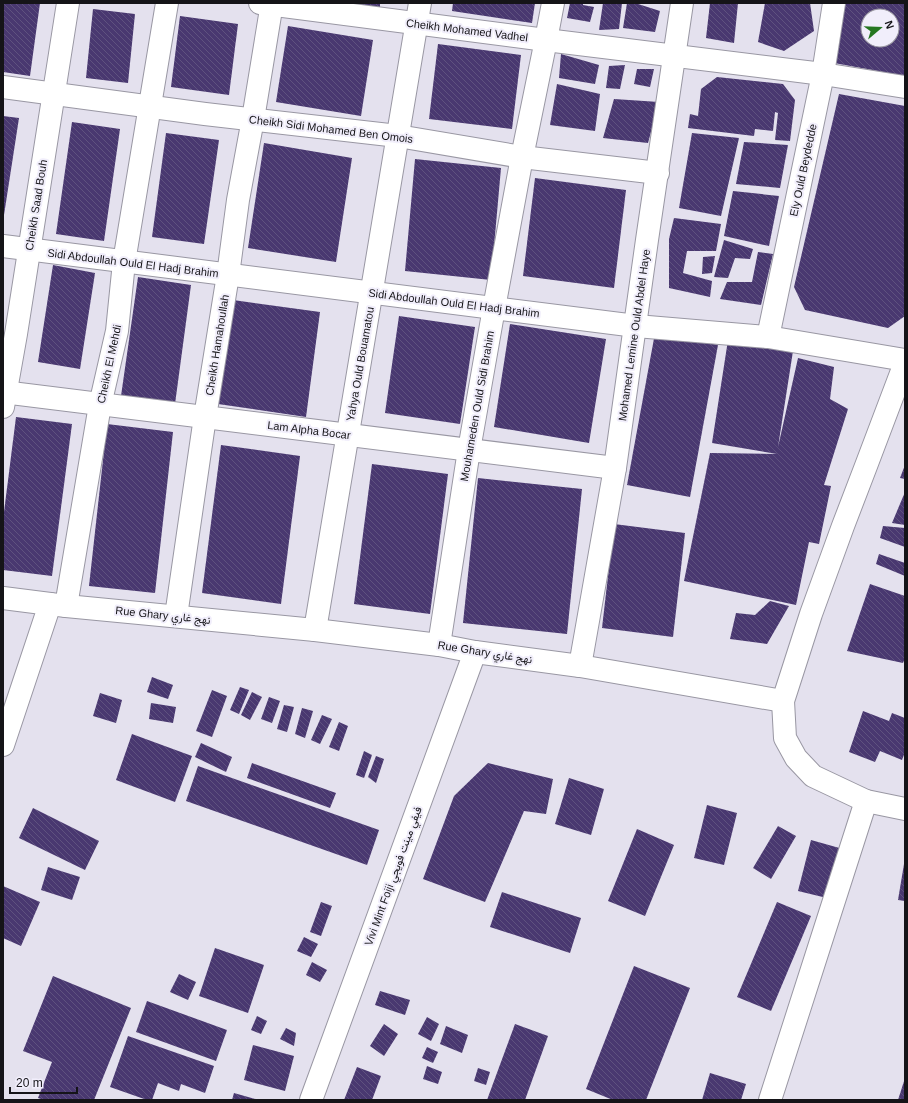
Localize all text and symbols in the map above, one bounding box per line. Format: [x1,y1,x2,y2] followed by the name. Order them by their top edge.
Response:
[860,8,900,48] north arrow
[405,17,529,43] street label: Cheikh Mohamed Vadhel
[882,19,896,31] text: N
[248,113,414,145] street label: Cheikh Sidi Mohamed Ben Omois
[787,123,819,217] street label: Ely Ould Beydedde
[23,159,49,251] street label: Cheikh Saad Bouh
[47,247,219,279] street label: Sidi Abdoullah Ould El Hadj Brahim
[616,248,652,422] street label: Mohamed Lemine Ould Abdel Haye
[368,287,540,319] street label: Sidi Abdoullah Ould El Hadj Brahim
[203,294,231,396] street label: Cheikh Hamahoullah
[344,306,376,422] street label: Yahya Ould Bouamatou
[95,324,123,404] street label: Cheikh El Mehdi
[458,330,496,482] street label: Mouhameden Ould Sidi Brahim
[267,419,352,441] street label: Lam Alpha Bocar
[114,604,211,630] street label: Rue Ghary نهج غاري
[436,639,533,669] street label: Rue Ghary نهج غاري
[362,805,428,949] street label: Vivi Mint Foiji فيفي مينت فويجي
[10,1069,77,1095] scale bar
[16,1076,43,1090] text: 20 m

